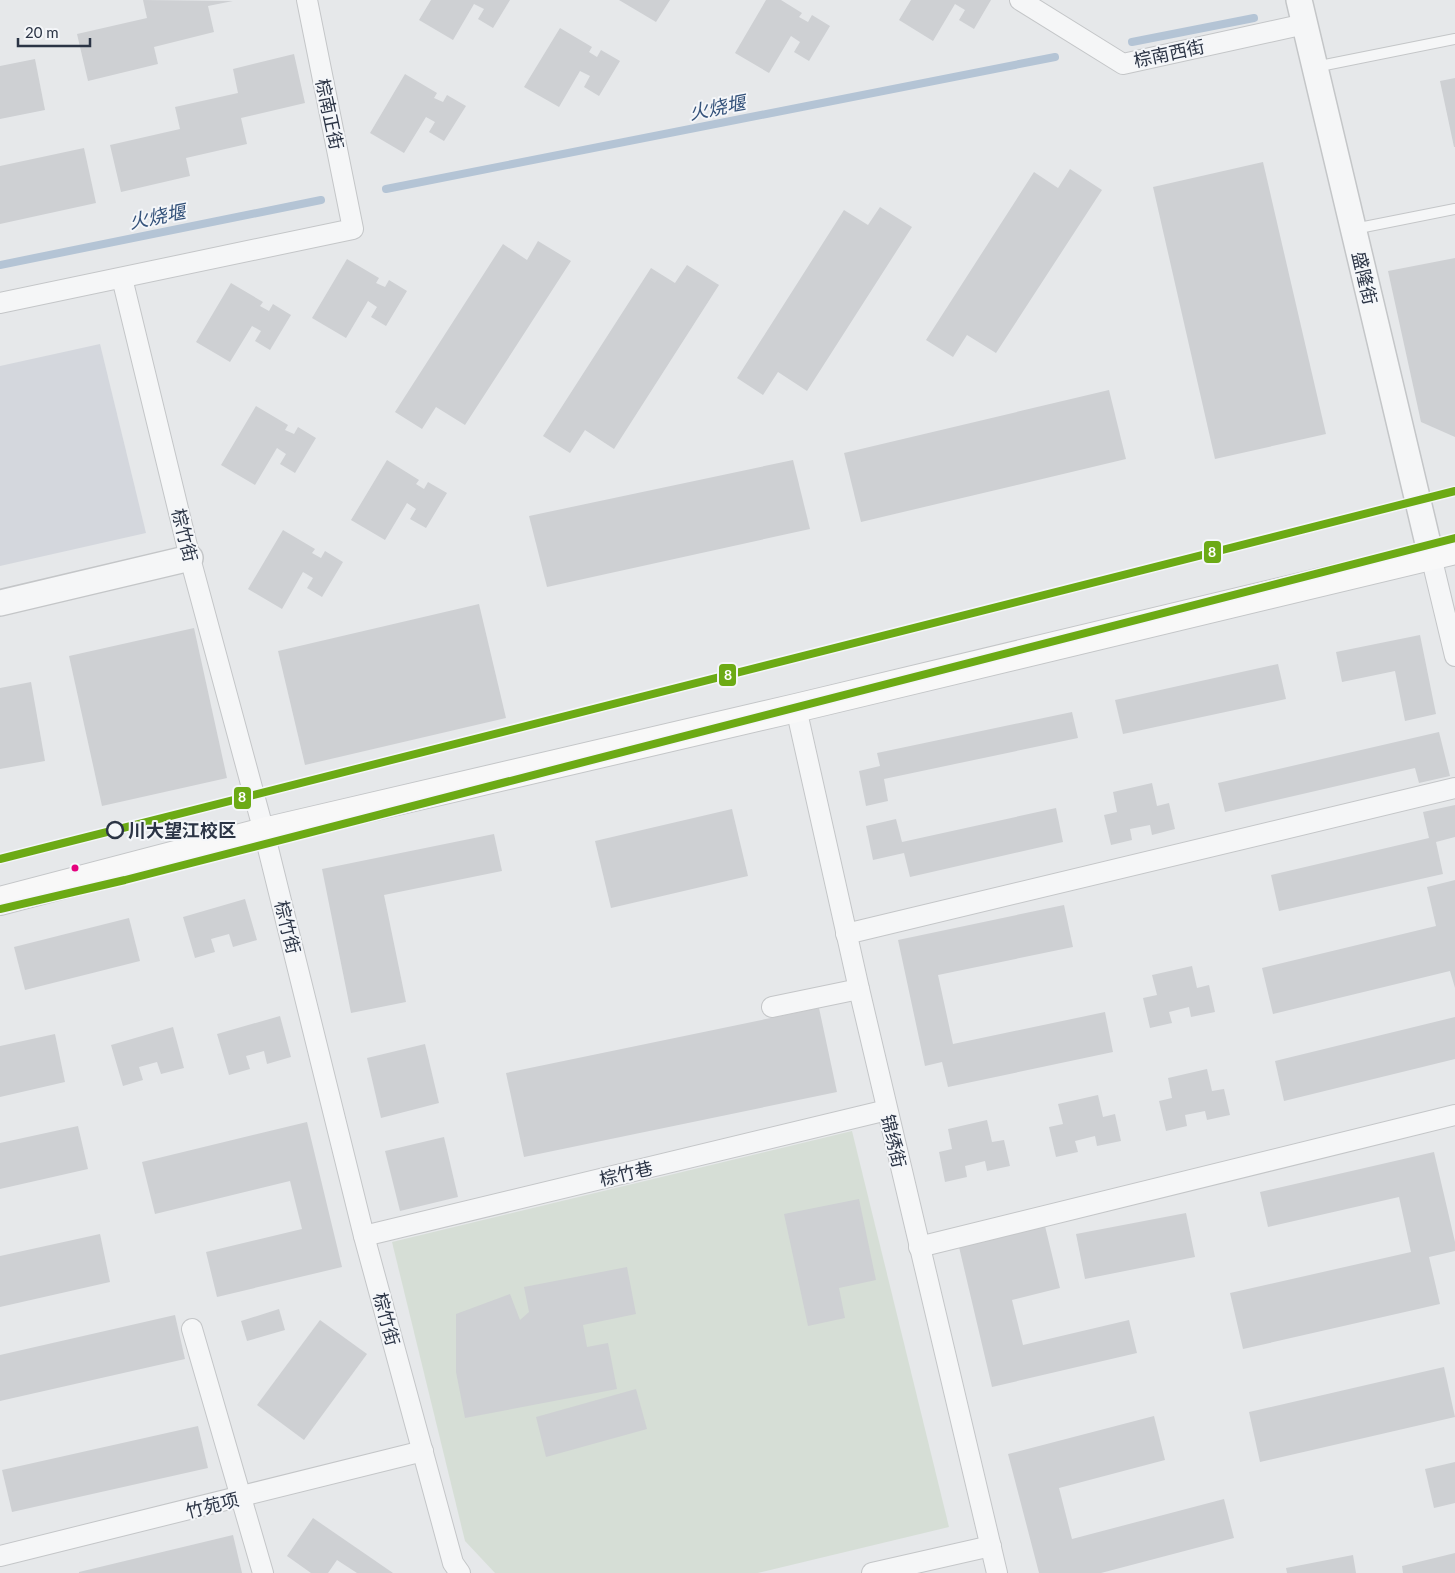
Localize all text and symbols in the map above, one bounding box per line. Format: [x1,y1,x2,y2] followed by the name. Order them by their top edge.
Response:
[18,15,90,47] scale bar
[25,23,59,41] text: 20 m
[1131,35,1207,71] street label: 棕南西街
[312,76,348,152] street label: 棕南正街
[687,90,750,124] water label: 火烧堰
[127,199,190,233] water label: 火烧堰
[1348,249,1382,307] street label: 盛隆街
[168,506,202,564] street label: 棕竹街
[1203,540,1222,564] line badge: 8
[1208,543,1216,560] text: 8
[718,663,737,687] line badge: 8
[724,666,732,683] text: 8
[233,786,252,810] line badge: 8
[238,788,246,805] text: 8
[128,819,236,841] place label: 川大望江校区
[106,821,124,839] marker: 川大望江校区
[70,863,80,873] unlabelled marker
[271,898,305,956] street label: 棕竹街
[877,1112,911,1170] street label: 锦绣街
[597,1156,655,1190] street label: 棕竹巷
[369,1290,405,1348] street label: 棕竹街
[183,1488,241,1522] street label: 竹苑项

